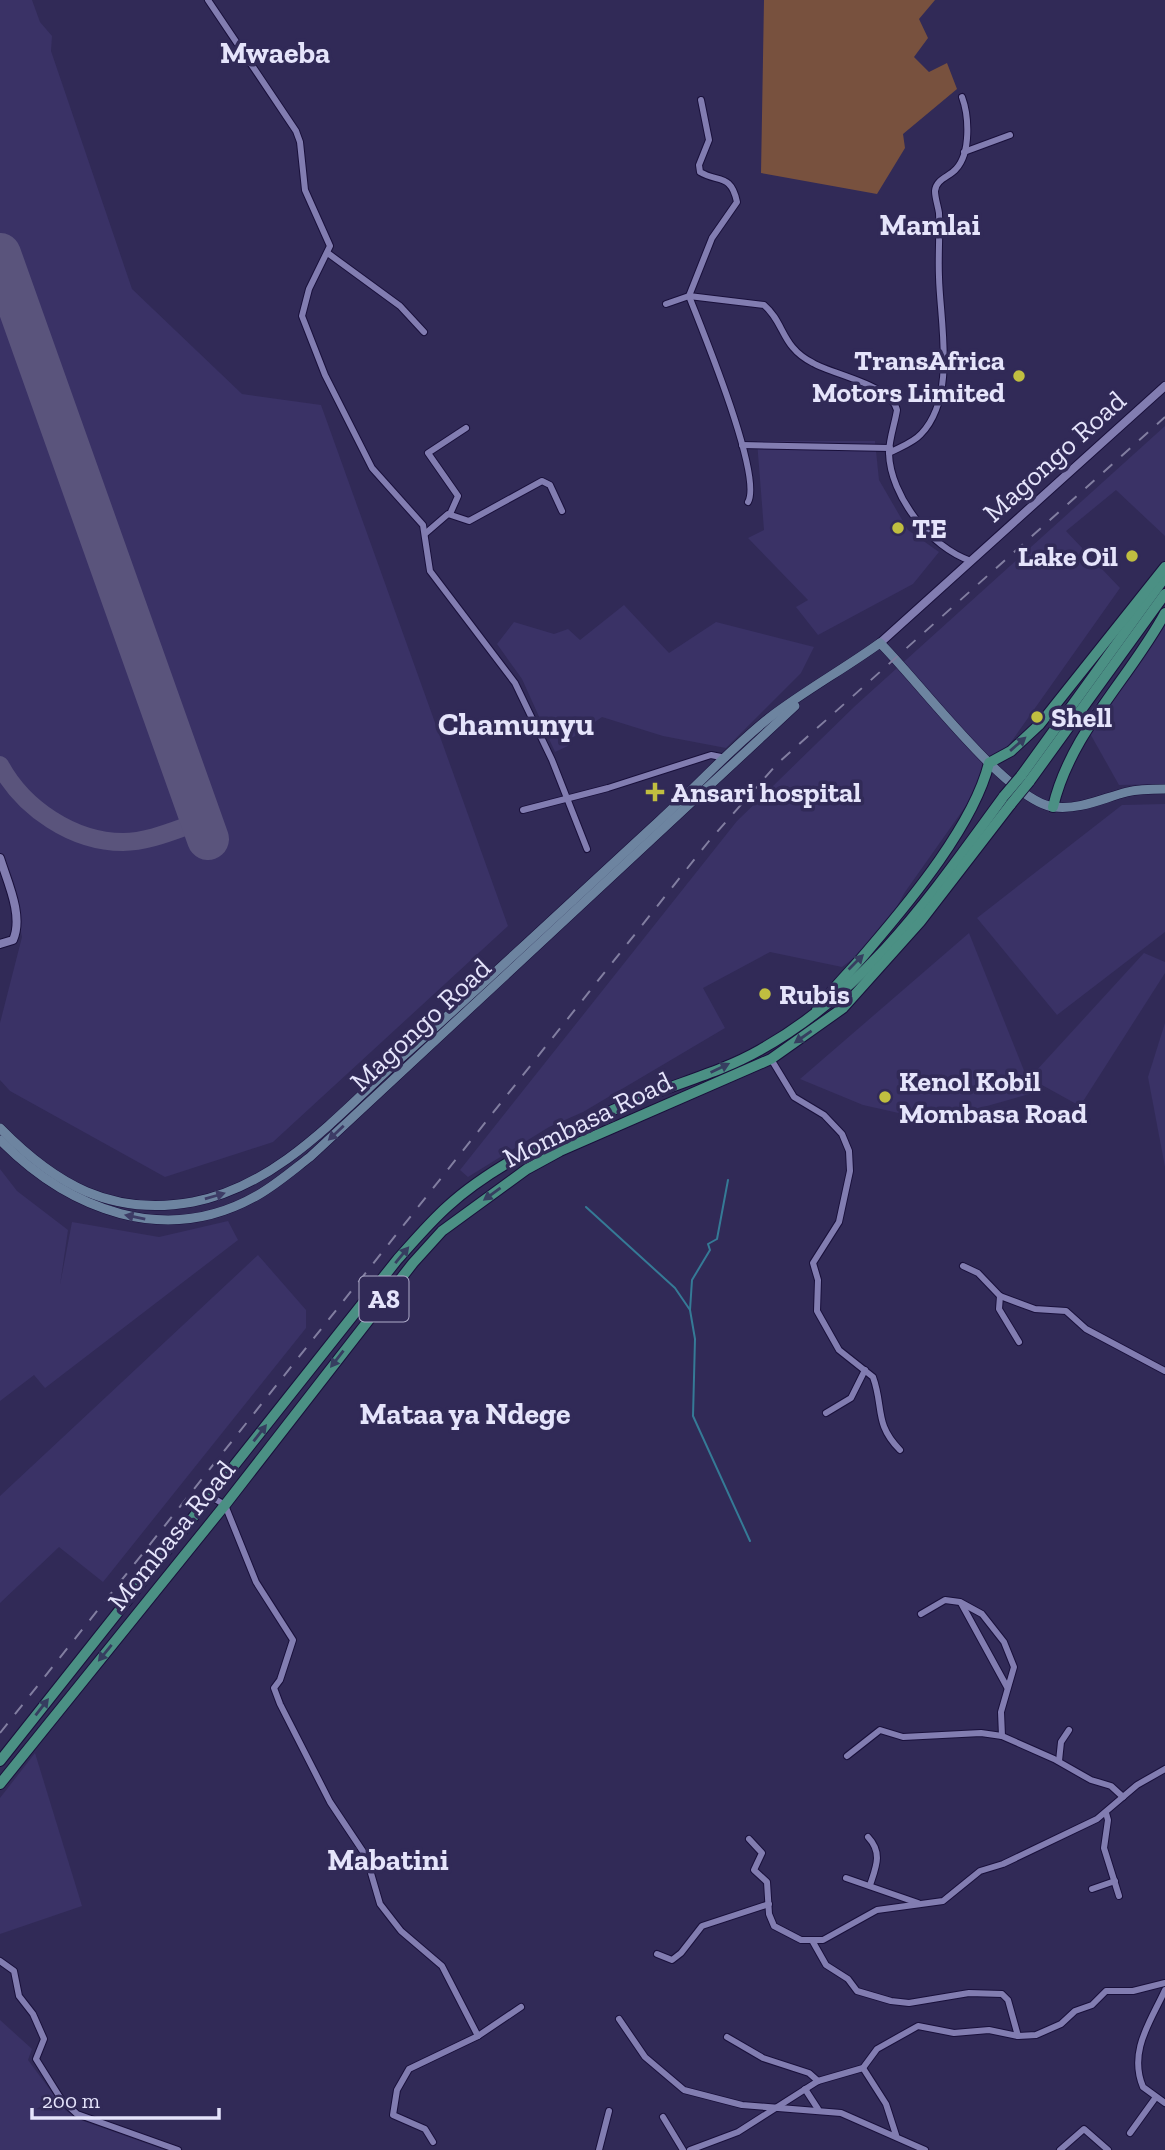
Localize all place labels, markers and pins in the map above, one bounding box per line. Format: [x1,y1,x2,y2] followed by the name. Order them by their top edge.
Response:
[812,344,1005,409] place label: TransAfrica Motors Limited
[1011,368,1027,384] marker: TransAfrica Motors Limited
[912,512,947,545] place label: TE
[890,520,906,536] marker: TE
[1018,540,1118,573] place label: Lake Oil
[1124,548,1140,564] marker: Lake Oil
[1051,701,1112,734] place label: Shell
[1029,709,1045,725] marker: Shell
[671,776,861,809] place label: Ansari hospital
[645,782,665,802] marker: Ansari hospital
[779,978,850,1011] place label: Rubis
[757,986,773,1002] marker: Rubis
[899,1065,1087,1130] place label: Kenol Kobil Mombasa Road
[877,1089,893,1105] marker: Kenol Kobil Mombasa Road

